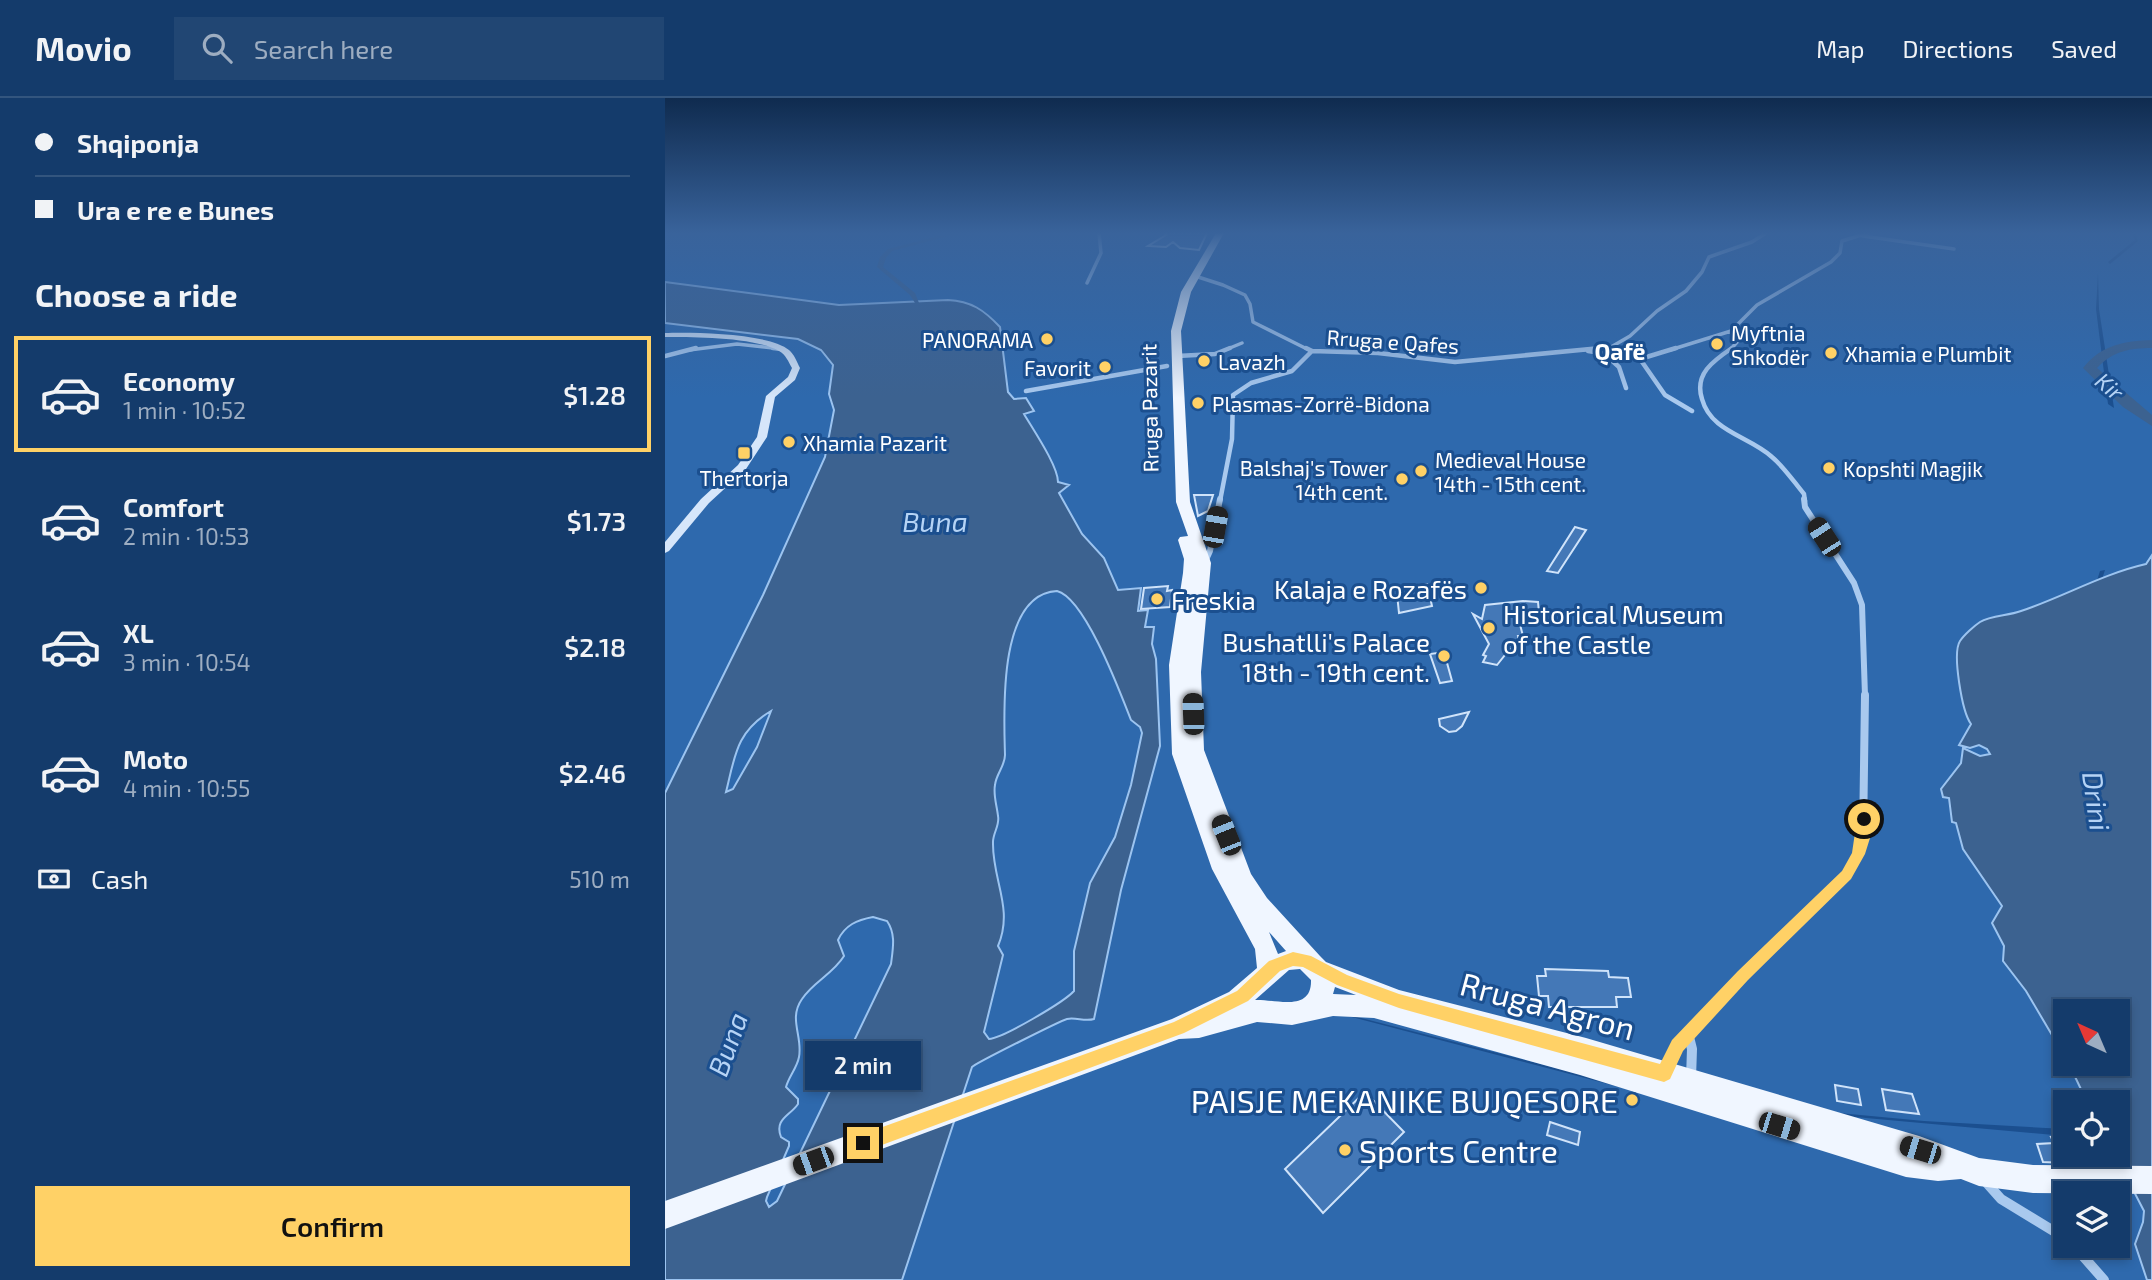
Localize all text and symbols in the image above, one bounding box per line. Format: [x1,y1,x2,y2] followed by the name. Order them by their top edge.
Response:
[174,17,664,80] search box
[35,28,132,68] text: Movio
[198,29,236,67] icon: search
[254,33,393,64] text: Search here
[1816,34,1864,63] text: Map
[1902,34,2013,63] text: Directions
[2051,34,2117,63] text: Saved
[77,127,199,158] text: Shqiponja
[77,194,274,225] text: Ura e re e Bunes
[35,275,238,313] text: Choose a ride
[1731,320,1810,369] place label: Myftnia Shkodër
[1326,324,1460,359] street label: Rruga e Qafes
[922,327,1033,352] place label: PANORAMA
[1039,331,1055,347] marker: PANORAMA
[1709,336,1725,352] marker: Myftnia Shkodër
[1594,337,1646,366] district label: Qafë
[1845,341,2012,366] place label: Xhamia e Plumbit
[1135,343,1163,473] street label: Rruga Pazarit
[1823,345,1839,361] marker: Xhamia e Plumbit
[1218,349,1286,374] place label: Lavazh
[1196,353,1212,369] marker: Lavazh
[1024,355,1091,380] place label: Favorit
[1097,359,1113,375] marker: Favorit
[39,363,102,426] icon: car
[123,365,235,396] text: Economy
[2090,366,2131,406] water label: Kir
[563,379,626,410] text: $1.28
[1212,391,1430,416] place label: Plasmas-Zorrë-Bidona
[1190,395,1206,411] marker: Plasmas-Zorrë-Bidona
[123,396,246,424] text: 1 min · 10:52
[803,430,947,455] place label: Xhamia Pazarit
[781,434,797,450] marker: Xhamia Pazarit
[736,445,752,461] marker: Thertorja
[1435,447,1586,496] place label: Medieval House 14th - 15th cent.
[1240,455,1389,504] place label: Balshaj's Tower 14th cent.
[1843,456,1983,482] place label: Kopshti Magjik
[1821,460,1837,476] marker: Kopshti Magjik
[1413,463,1429,479] marker: Medieval House 14th - 15th cent.
[699,465,789,491] place label: Thertorja
[1394,471,1410,487] marker: Balshaj's Tower 14th cent.
[39,489,102,552] icon: car
[123,491,224,522] text: Comfort
[902,504,968,538] water label: Buna
[1202,504,1229,550] car
[567,505,626,536] text: $1.73
[1804,514,1845,560] car
[123,522,250,550] text: 2 min · 10:53
[1274,573,1467,604] place label: Kalaja e Rozafës
[1473,580,1489,596] marker: Kalaja e Rozafës
[1171,584,1256,615] place label: Freskia
[1149,591,1165,607] marker: Freskia
[1503,598,1724,659] place label: Historical Museum of the Castle
[39,615,102,678] icon: car
[123,617,154,648] text: XL
[1481,620,1497,636] marker: Historical Museum of the Castle
[1222,626,1430,687] place label: Bushatlli's Palace 18th - 19th cent.
[564,631,626,662] text: $2.18
[123,648,251,676] text: 3 min · 10:54
[1436,648,1452,664] marker: Bushatlli's Palace 18th - 19th cent.
[1182,693,1205,735] car
[39,741,102,804] icon: car
[123,743,188,774] text: Moto
[559,757,626,788] text: $2.46
[2076,769,2118,833] water label: Drini
[123,774,250,802] text: 4 min · 10:55
[1848,803,1880,835] route start
[1209,812,1244,858] car
[35,860,73,898] icon: cash
[91,863,148,894] text: Cash
[569,865,630,893] text: 510 m
[1456,963,1640,1047] street label: Rruga Agron
[2053,999,2130,1076] north arrow
[2053,999,2130,1258] map controls
[700,1007,754,1081] water label: Buna
[805,1042,921,1090] callout: 2 min
[834,1051,892,1079] text: 2 min
[1191,1081,1618,1120] place label: PAISJE MEKANIKE BUJQESORE
[2053,1090,2130,1167] button: locate
[1624,1092,1640,1108] marker: PAISJE MEKANIKE BUJQESORE
[1756,1110,1803,1142] car
[847,1127,879,1159] route end
[1359,1131,1558,1169] place label: Sports Centre
[1897,1134,1944,1166] car
[1337,1142,1353,1158] marker: Sports Centre
[790,1144,837,1178] car
[2053,1181,2130,1258] button: layers
[35,1186,630,1266] button: Confirm

